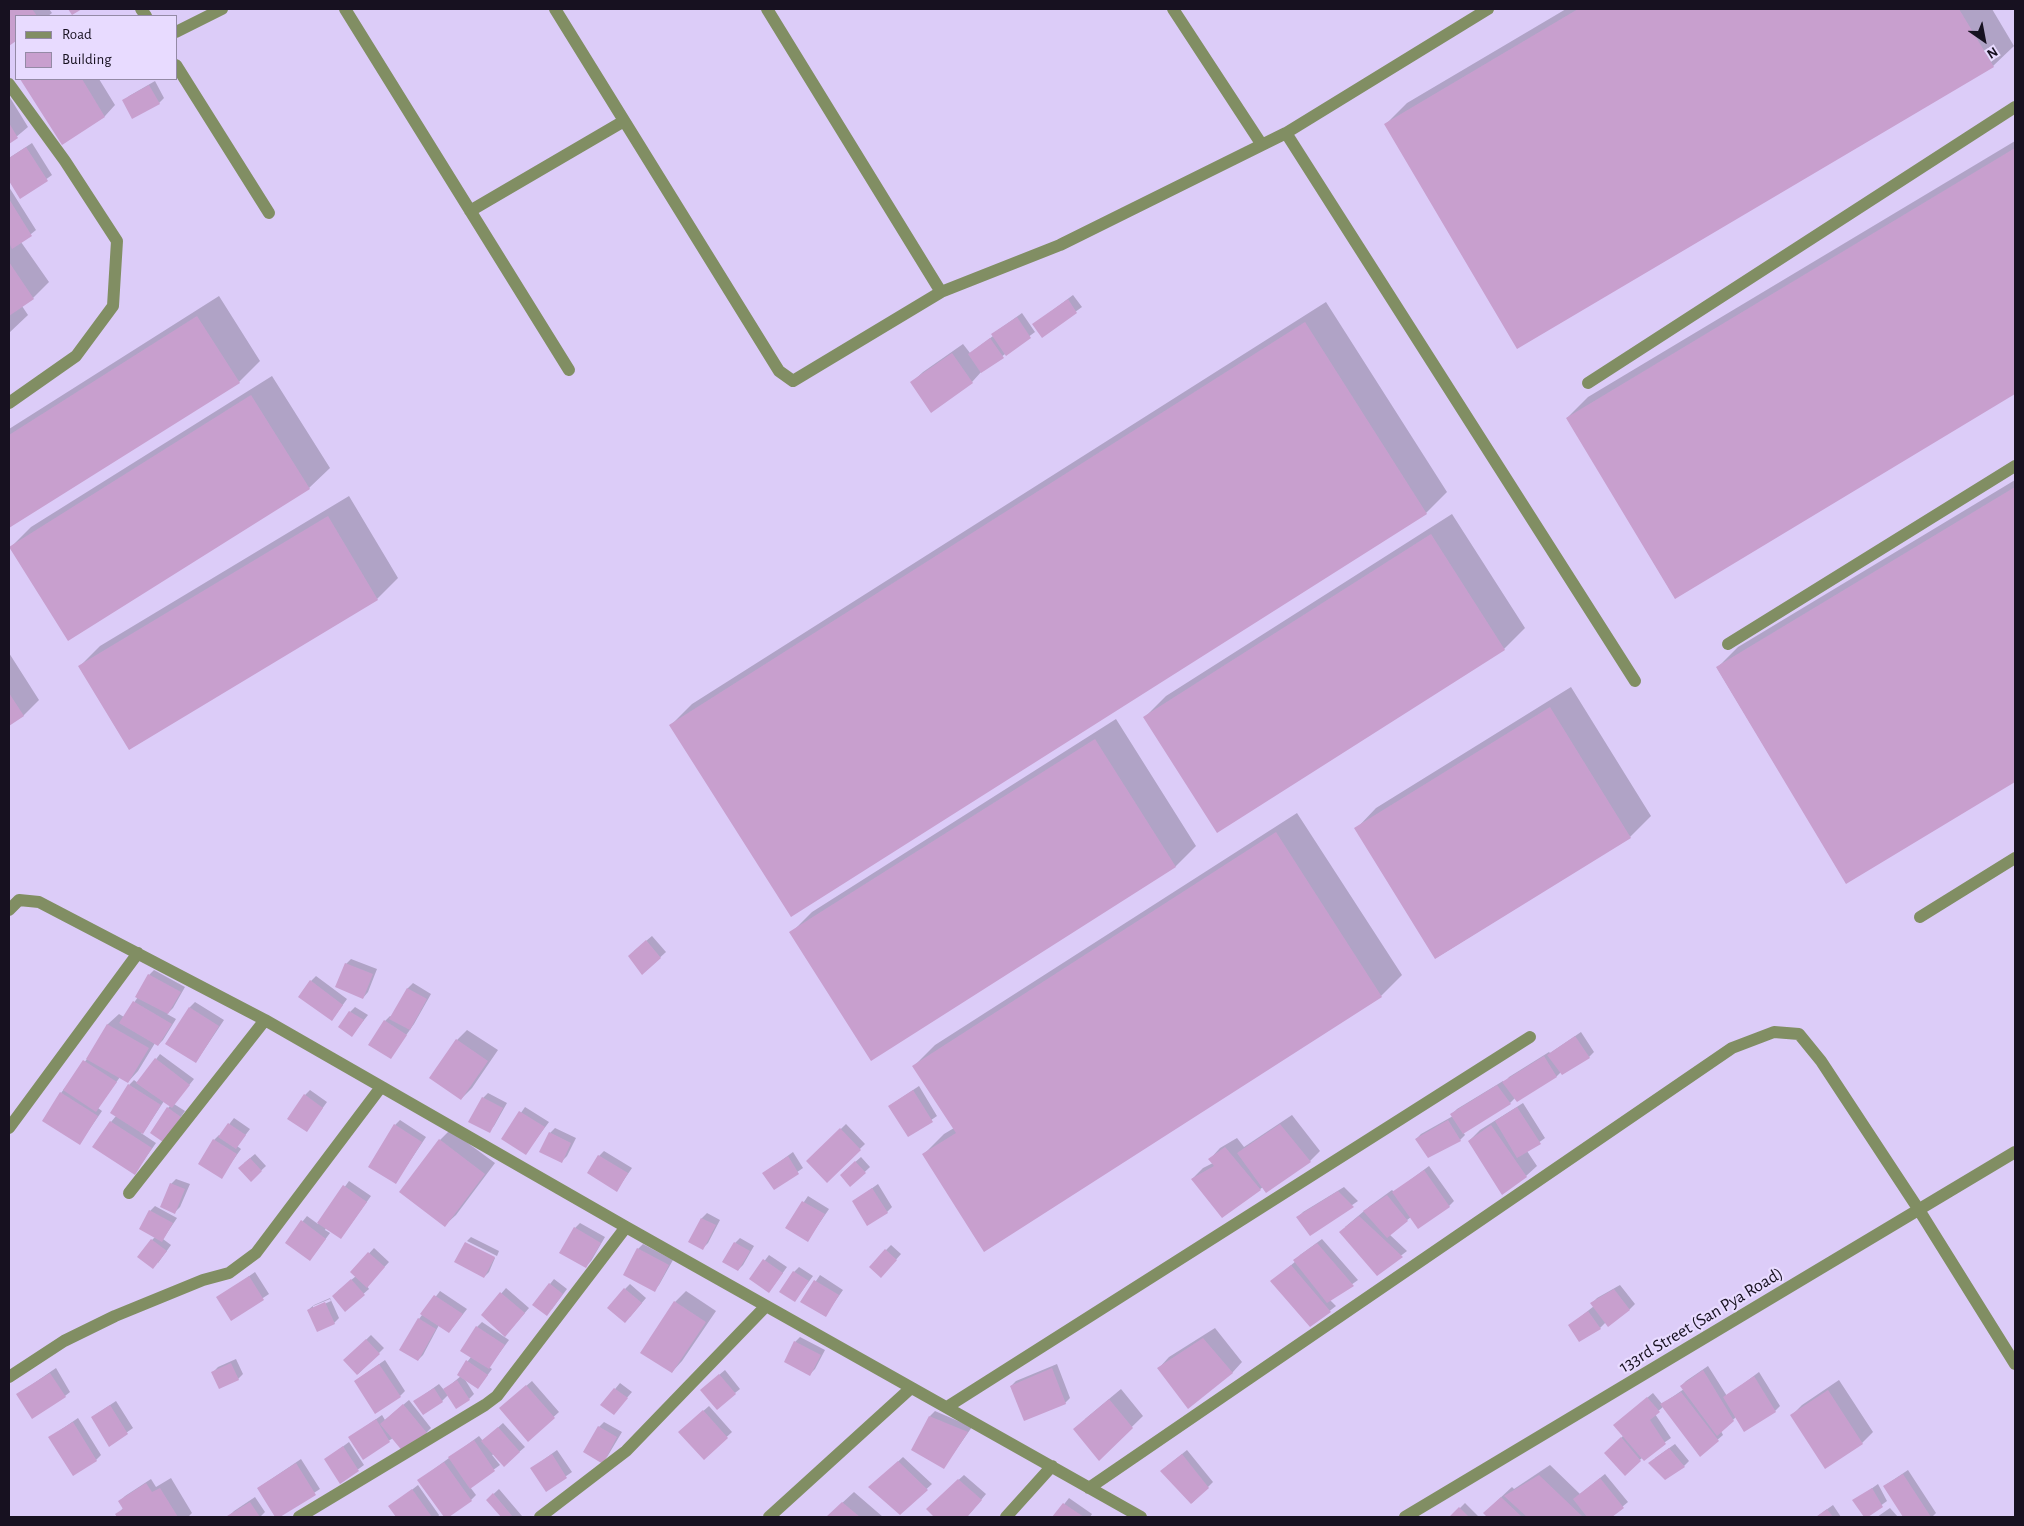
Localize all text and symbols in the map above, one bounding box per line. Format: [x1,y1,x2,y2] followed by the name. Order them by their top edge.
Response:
[15,15,178,80] legend
[1959,15,2009,65] north arrow
[62,27,92,42] text: Road
[1984,44,2000,61] text: N
[62,52,112,67] text: Building
[1615,1262,1787,1378] street label: 133rd Street (San Pya Road)

